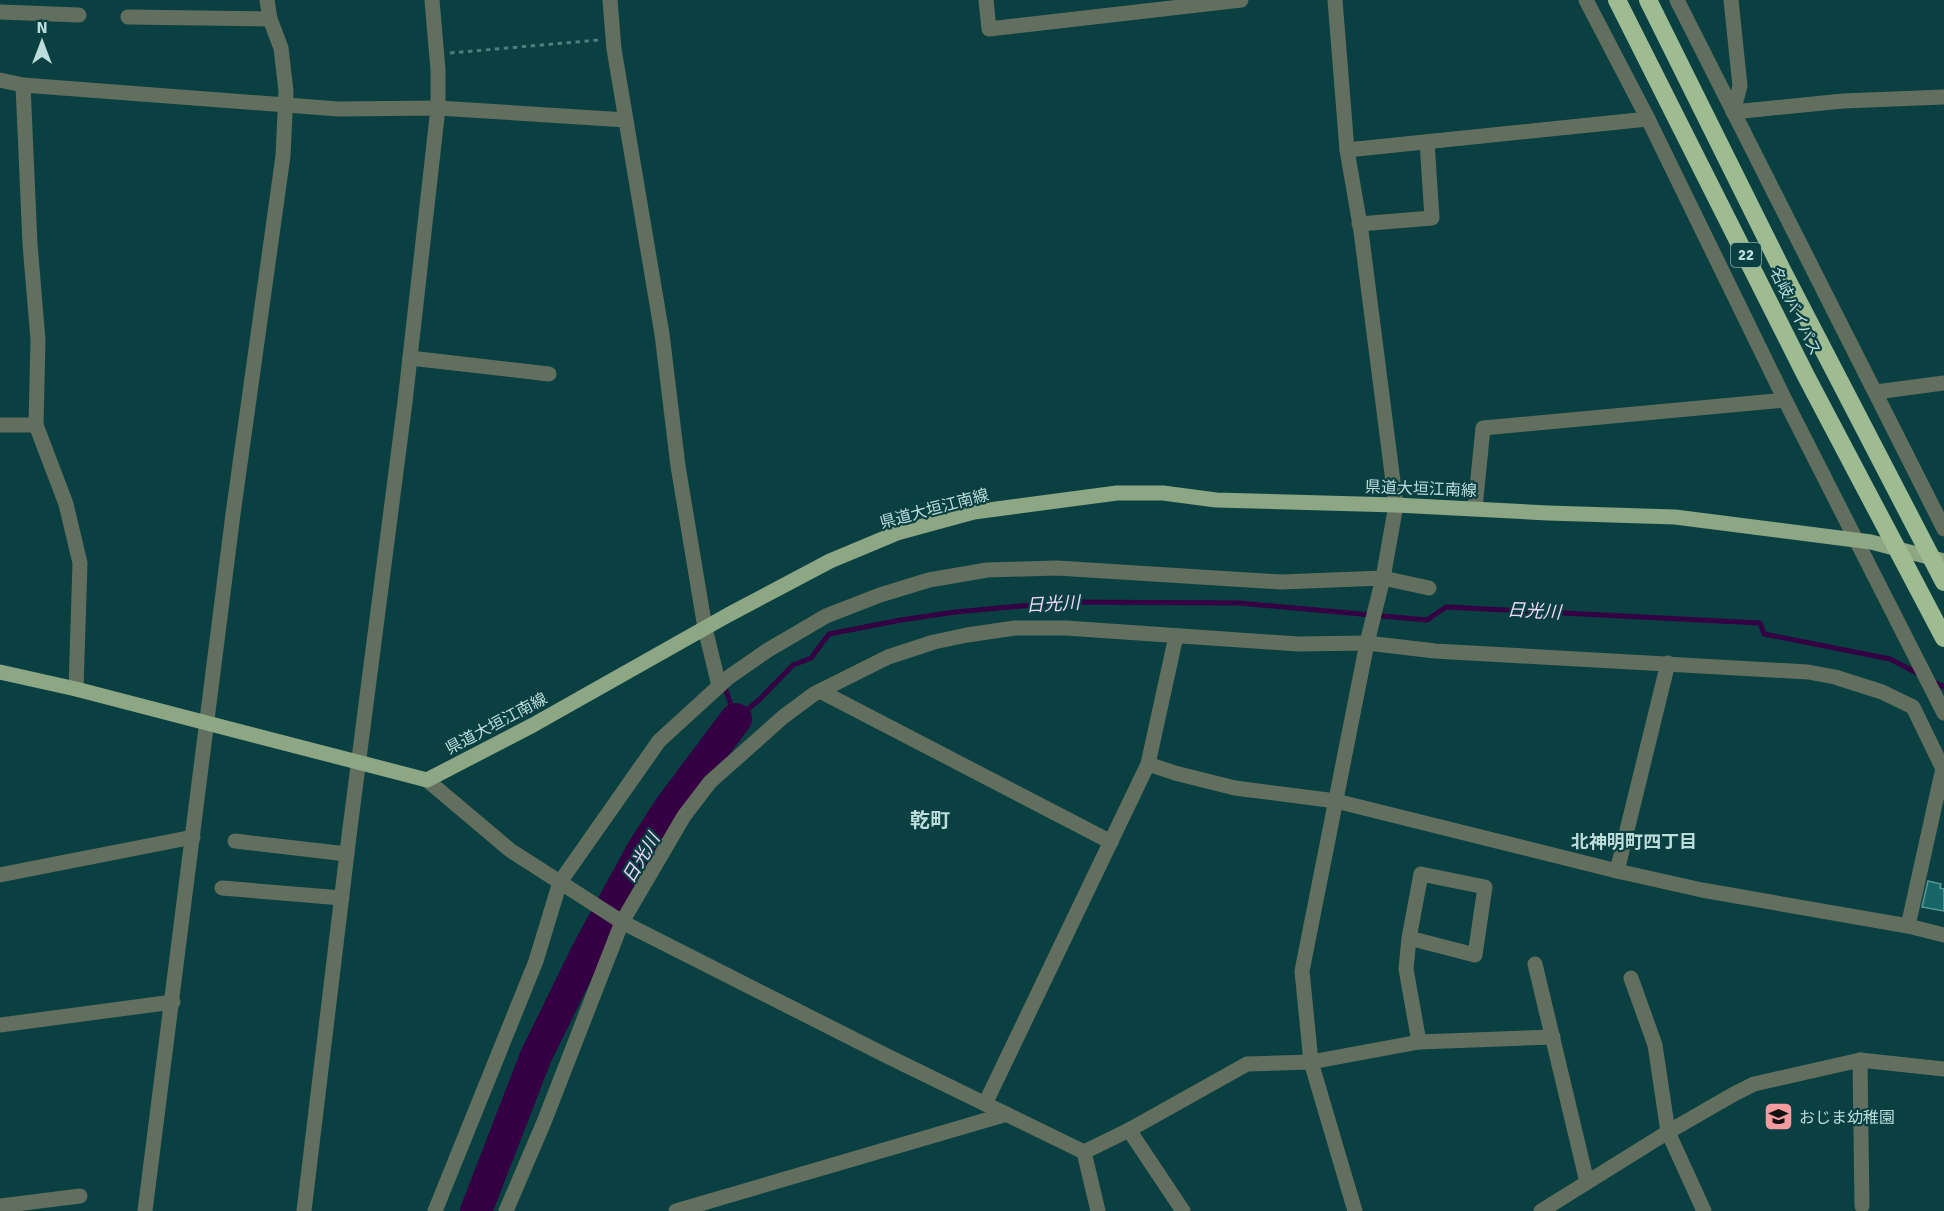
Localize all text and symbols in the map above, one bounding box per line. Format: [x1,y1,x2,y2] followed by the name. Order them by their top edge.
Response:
[12,12,72,72] north arrow
[36,18,48,38] text: N
[1731,243,1761,267] road number: 22
[1765,264,1825,359] street label: 名岐バイパス
[1365,477,1477,501] street label: 県道大垣江南線
[878,485,991,533] street label: 県道大垣江南線
[1025,591,1083,616] water label: 日光川
[1506,599,1564,624] water label: 日光川
[442,689,551,759] street label: 県道大垣江南線
[910,808,950,833] district label: 乾町
[618,827,665,887] water label: 日光川
[1571,831,1697,853] district label: 北神明町四丁目
[1762,1101,1794,1133] school or university icon: おじま幼稚園
[1799,1108,1895,1128] place label: おじま幼稚園

